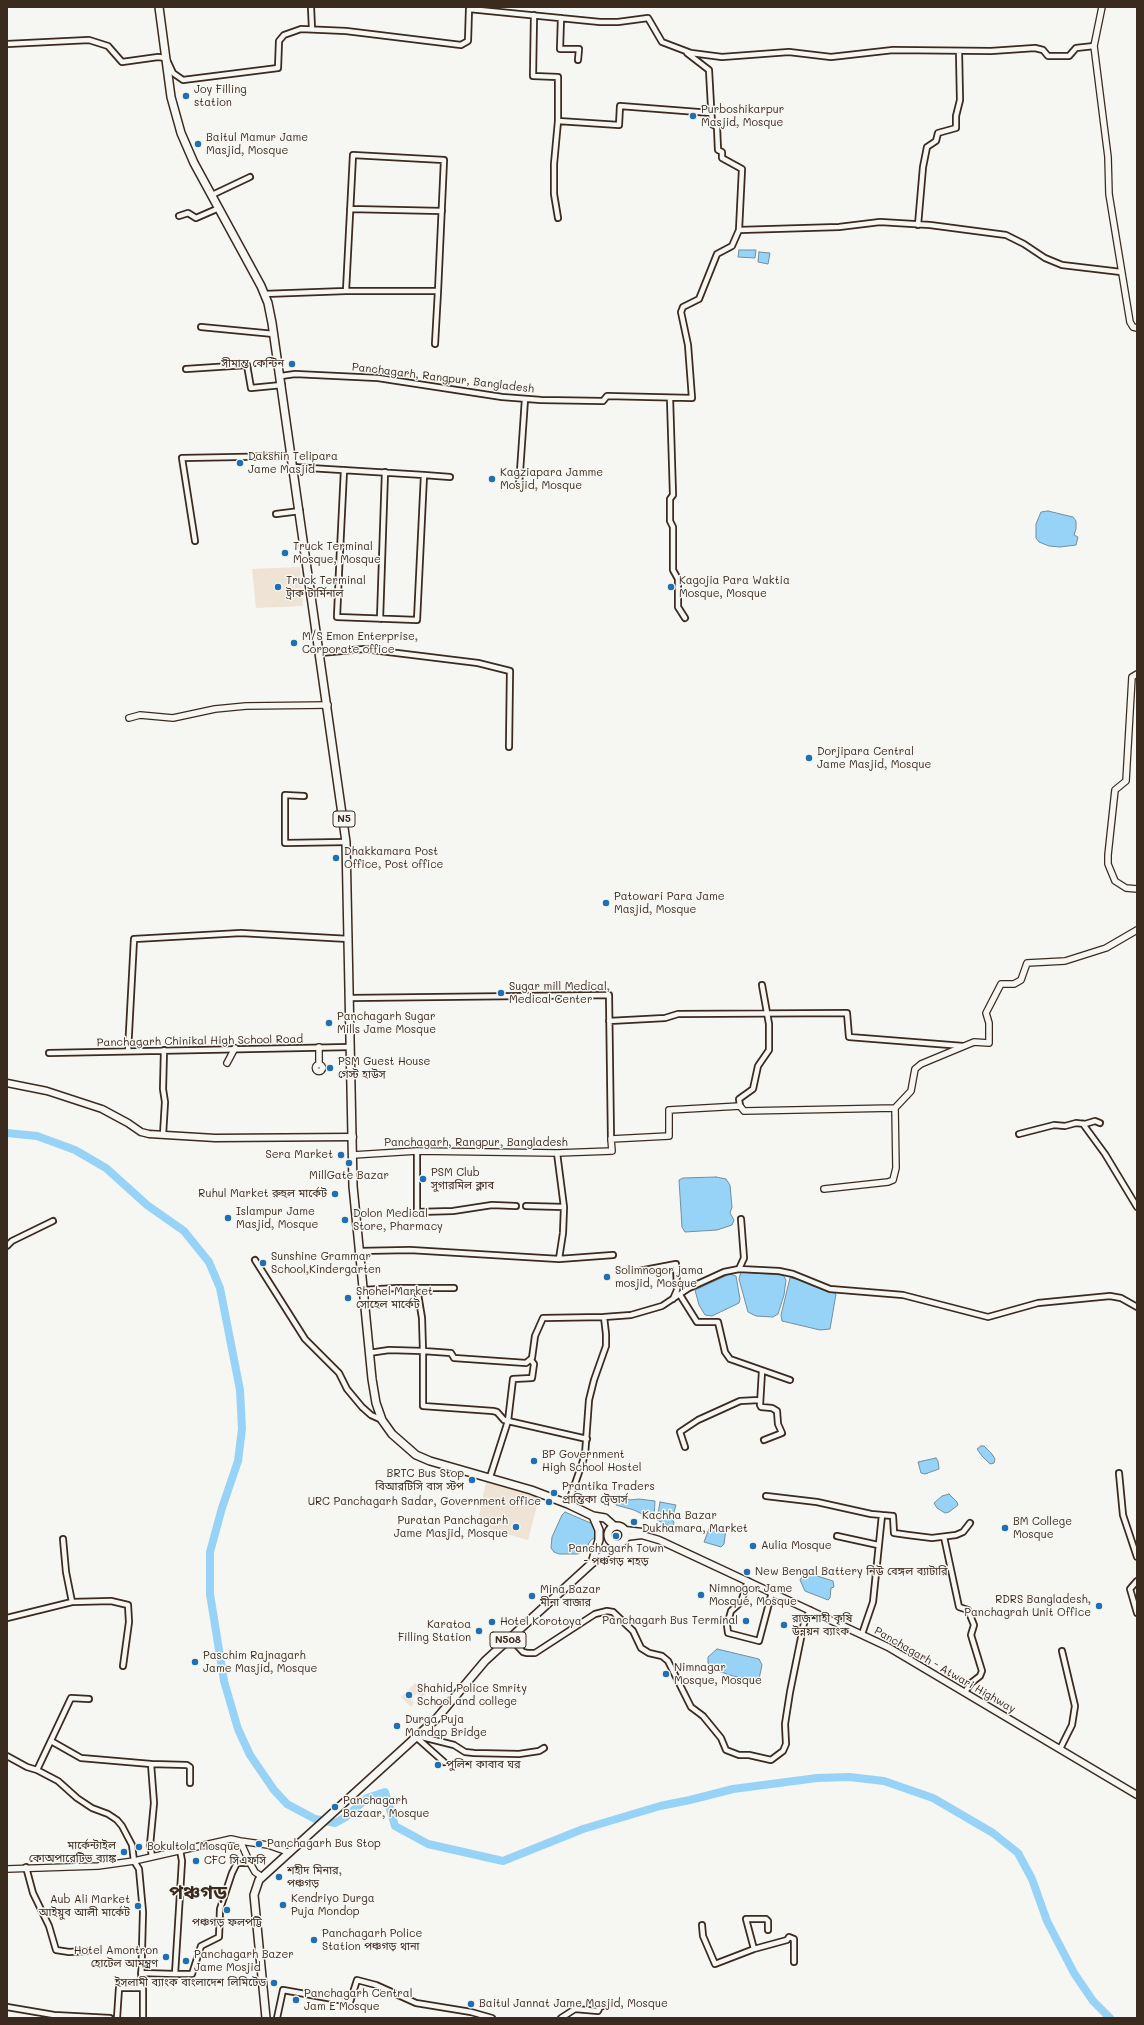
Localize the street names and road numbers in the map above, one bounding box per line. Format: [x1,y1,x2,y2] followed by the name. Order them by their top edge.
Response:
[351,360,535,396] street label: Panchagarh, Rangpur, Bangladesh
[333,811,355,827] road number: N5
[97,1033,303,1049] street label: Panchagarh Chinikal High School Road
[384,1136,568,1150] street label: Panchagarh, Rangpur, Bangladesh
[872,1624,1018,1716] street label: Panchagarh - Atwari Highway
[490,1632,526,1648] road number: N508

